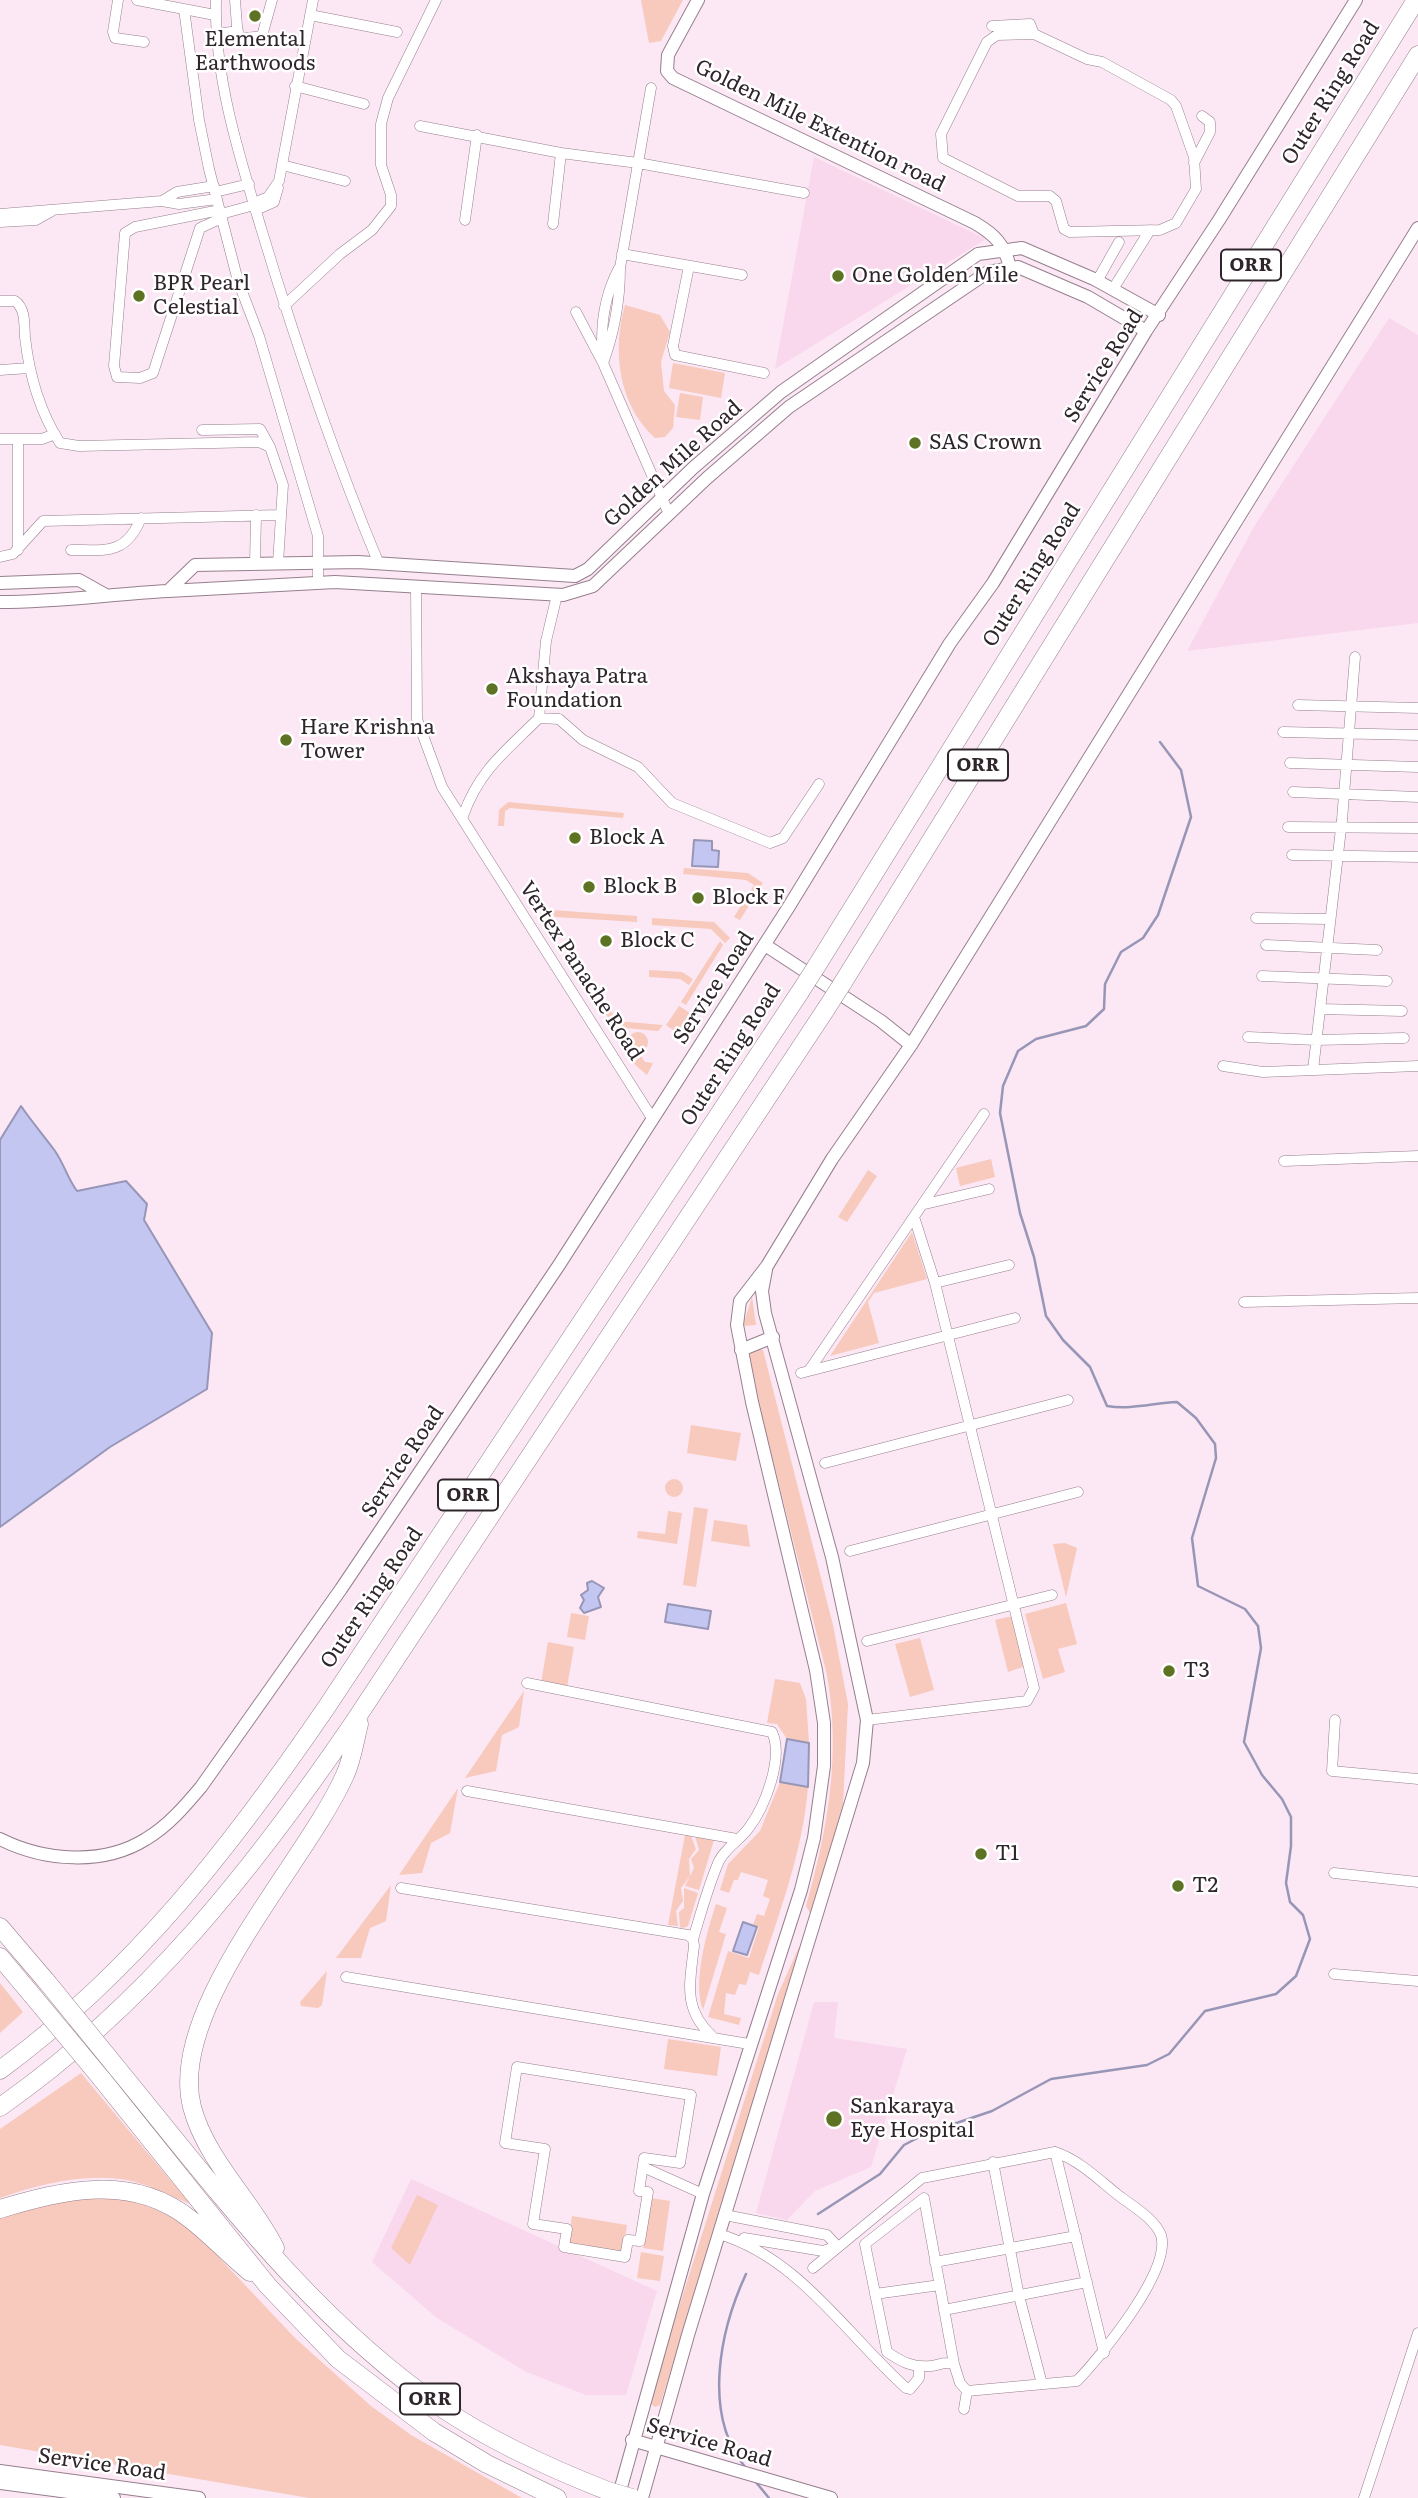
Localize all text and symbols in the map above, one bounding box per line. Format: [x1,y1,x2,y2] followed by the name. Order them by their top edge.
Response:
[247,8,263,24] marker: Elemental Earthwoods
[1277,16,1385,170] street label: Outer Ring Road
[195,27,315,77] place label: Elemental Earthwoods
[691,54,949,198] street label: Golden Mile Extention road
[1221,249,1281,280] road number: ORR
[852,263,1018,289] place label: One Golden Mile
[830,268,846,284] marker: One Golden Mile
[153,271,250,321] place label: BPR Pearl Celestial
[131,288,147,304] marker: BPR Pearl Celestial
[1059,305,1149,427] street label: Service Road
[599,396,747,532] street label: Golden Mile Road
[929,430,1042,456] place label: SAS Crown
[907,435,923,451] marker: SAS Crown
[978,498,1086,652] street label: Outer Ring Road
[506,664,648,714] place label: Akshaya Patra Foundation
[484,681,500,697] marker: Akshaya Patra Foundation
[300,715,435,765] place label: Hare Krishna Tower
[278,732,294,748] marker: Hare Krishna Tower
[948,750,1008,780] road number: ORR
[589,825,665,851] place label: Block A
[567,830,583,846] marker: Block A
[603,874,677,900] place label: Block B
[514,877,648,1065] street label: Vertex Panache Road
[581,879,597,895] marker: Block B
[712,885,785,911] place label: Block F
[690,890,706,906] marker: Block F
[668,927,760,1049] street label: Service Road
[620,928,695,954] place label: Block C
[598,933,614,949] marker: Block C
[676,979,786,1131] street label: Outer Ring Road
[356,1401,450,1523] street label: Service Road
[438,1480,498,1511] road number: ORR
[315,1523,429,1673] street label: Outer Ring Road
[1183,1658,1210,1684] place label: T3
[1161,1663,1177,1679] marker: T3
[995,1841,1019,1867] place label: T1
[973,1846,989,1862] marker: T1
[1192,1873,1218,1899] place label: T2
[1170,1878,1186,1894] marker: T2
[850,2094,974,2144] place label: Sankaraya Eye Hospital
[824,2109,844,2129] marker: Sankaraya Eye Hospital
[400,2384,460,2414] road number: ORR
[644,2413,774,2473] street label: Service Road
[36,2444,168,2486] street label: Service Road

